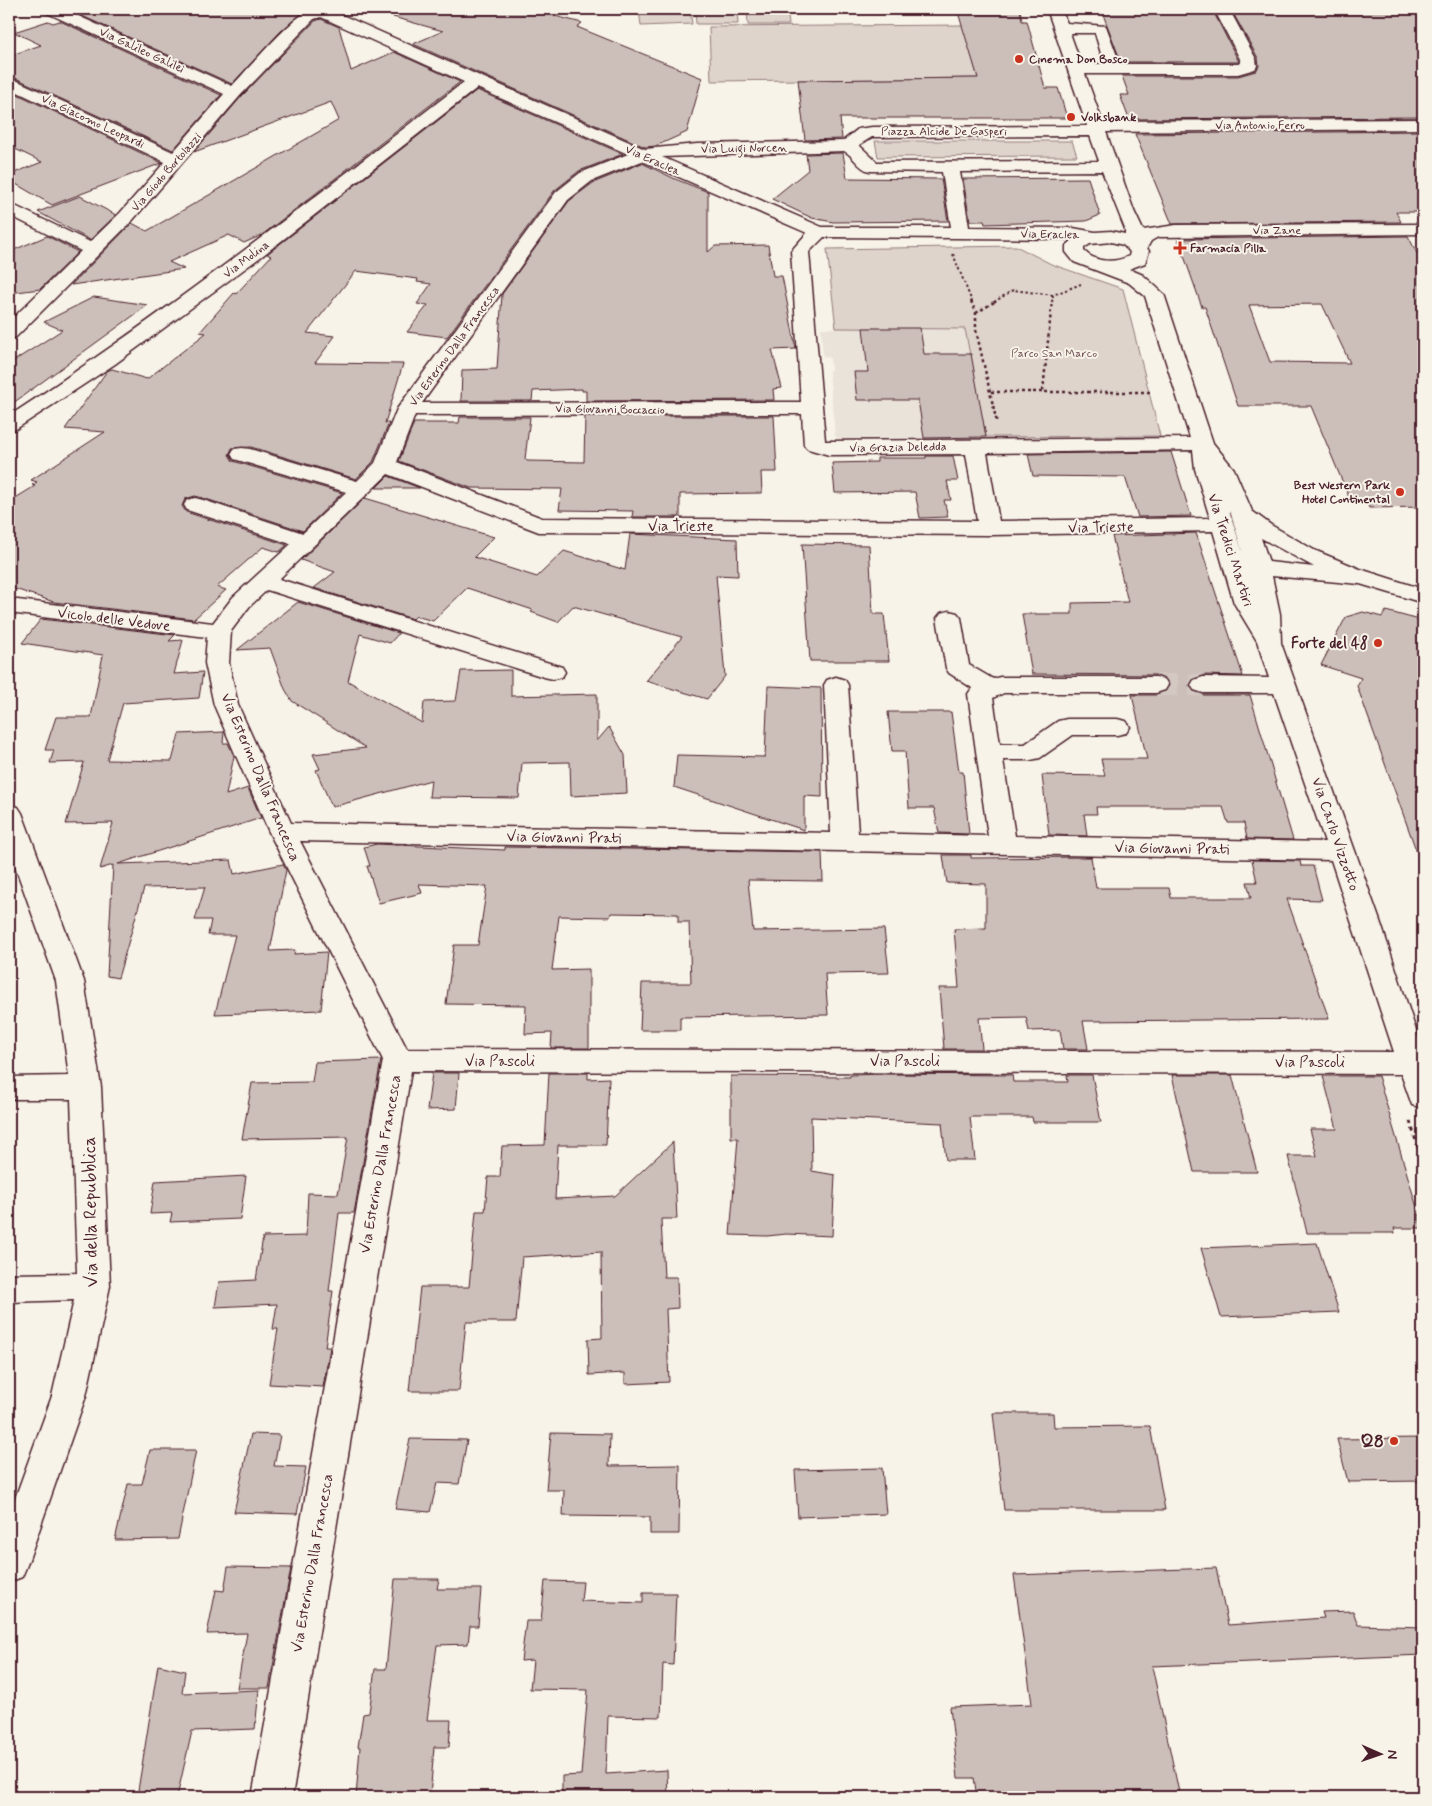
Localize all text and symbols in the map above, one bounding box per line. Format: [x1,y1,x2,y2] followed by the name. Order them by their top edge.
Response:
[96,24,187,78] street label: Via Galileo Galilei
[1029,52,1128,68] place label: Cinema Don Bosco
[1013,53,1025,65] marker: Cinema Don Bosco
[38,91,147,153] street label: Via Giacomo Leopardi
[1081,110,1136,126] place label: Volksbank
[1065,111,1077,123] marker: Volksbank
[1215,118,1305,134] street label: Via Antonio Ferro
[881,124,1007,140] street label: Piazza Alcide De Gasperi
[128,130,206,216] street label: Via Giodo Bortolazzi
[701,140,788,159] street label: Via Luigi Norcen
[623,142,683,180] street label: Via Eraclea
[1253,223,1301,239] street label: Via Zane
[1021,226,1080,244] street label: Via Eraclea
[220,237,273,282] street label: Via Molina
[1190,241,1267,257] place label: Farmacia Pilla
[1174,242,1186,254] marker: Farmacia Pilla
[406,283,504,410] street label: Via Esterino Dalla Francesca
[1011,346,1097,362] park label: Parco San Marco
[555,401,665,419] street label: Via Giovanni Boccaccio
[849,439,947,457] street label: Via Grazia Deledda
[1294,478,1390,508] place label: Best Western Park Hotel Continental
[1394,486,1406,498] marker: Best Western Park Hotel Continental
[1202,491,1258,609] street label: Via Tredici Martiri
[648,517,714,537] street label: Via Trieste
[1068,517,1134,539] street label: Via Trieste
[56,603,172,637] street label: Vicolo delle Vedove
[1291,634,1368,654] place label: Forte del 48
[1372,637,1384,649] marker: Forte del 48
[216,690,305,865] street label: Via Esterino Dalla Francesca
[1306,775,1364,894] street label: Via Carlo Vizzotto
[507,827,622,849] street label: Via Giovanni Prati
[1115,838,1230,860] street label: Via Giovanni Prati
[465,1052,535,1072] street label: Via Pascoli
[870,1052,940,1072] street label: Via Pascoli
[1275,1053,1345,1073] street label: Via Pascoli
[355,1073,407,1255] street label: Via Esterino Dalla Francesca
[78,1136,104,1287] street label: Via della Repubblica
[1361,1430,1384,1454] place label: Q8
[1388,1435,1400,1447] marker: Q8
[287,1472,339,1654] street label: Via Esterino Dalla Francesca
[1354,1728,1404,1778] north arrow
[1383,1749,1401,1759] text: N

